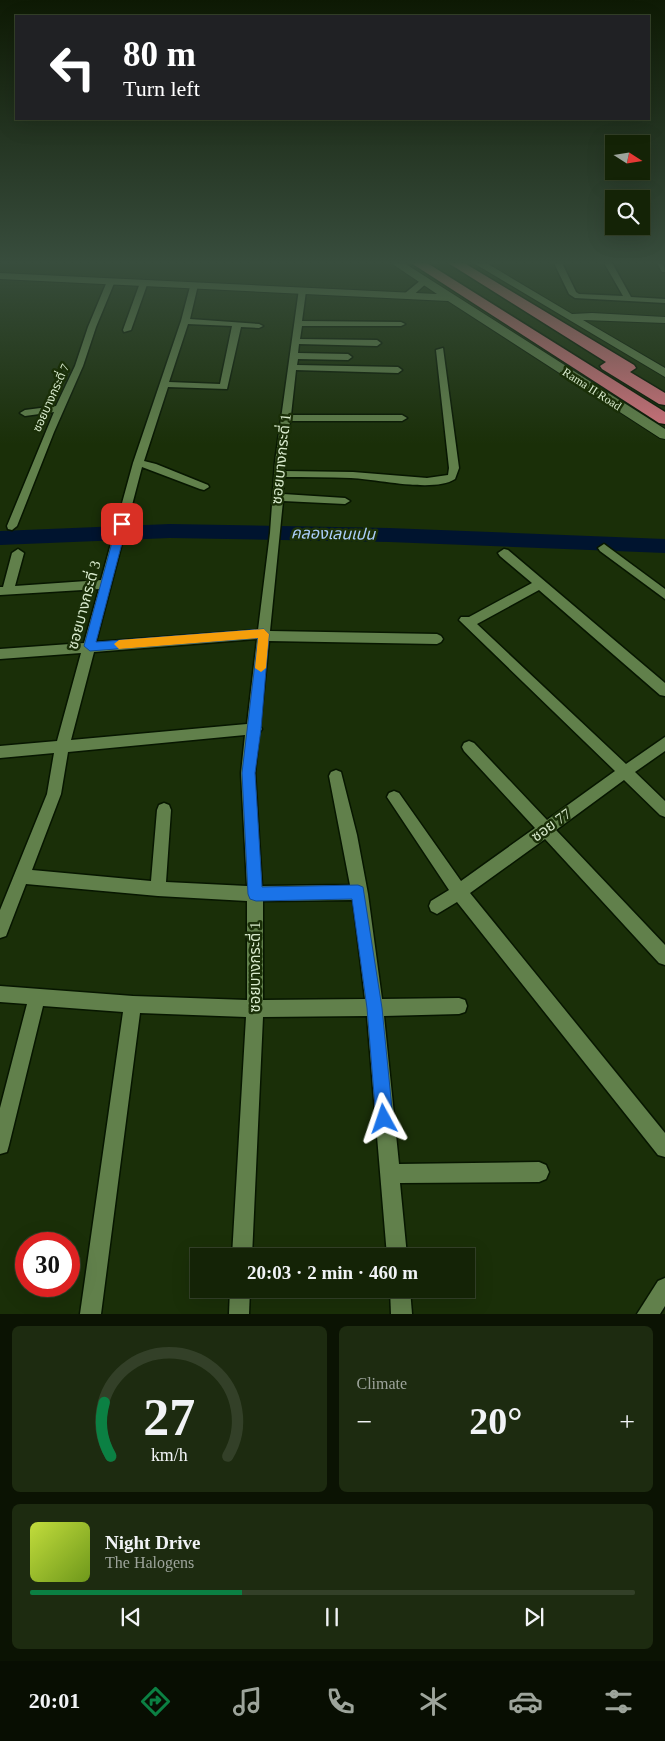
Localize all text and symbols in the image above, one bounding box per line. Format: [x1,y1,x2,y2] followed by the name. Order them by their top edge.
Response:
[40,35,105,100] icon: left
[123,35,196,74] text: 80 m
[123,76,200,101] text: Turn left
[605,135,650,180] north arrow
[605,135,650,235] map controls
[605,190,650,235] button: search
[28,361,72,434] street label: ซอยบางกระดี่ 7
[560,365,624,413] street label: Rama II Road
[265,413,294,505] street label: ซอยบางกระดี่ 1
[101,503,143,545] pin
[108,510,136,538] icon: arrive
[291,524,376,543] water label: คลองเลนเปน
[62,558,103,651] street label: ซอยบางกระดี่ 3
[528,805,574,845] street label: ซอย 77
[244,922,263,1012] street label: ซอยบางกระดี่ 1
[357,1092,409,1144] position arrow
[15,1232,80,1297] speed limit sign: 30
[247,1262,418,1283] text: 20:03 · 2 min · 460 m
[357,1375,407,1392] text: Climate
[143,1389,195,1446] text: 27
[469,1400,522,1442] text: 20°
[357,1406,372,1437] text: −
[619,1406,635,1437] text: +
[151,1445,188,1465] text: km/h
[105,1532,201,1553] text: Night Drive
[105,1554,194,1571] text: The Halogens
[117,1603,145,1631] icon: previous
[318,1603,346,1631] icon: pause
[520,1603,548,1631] icon: next
[138,1684,173,1719] icon: directions
[230,1684,265,1719] icon: music
[323,1684,358,1719] icon: phone
[416,1684,451,1719] icon: climate
[508,1684,543,1719] icon: car
[601,1684,636,1719] icon: filters
[29,1688,80,1713] text: 20:01

